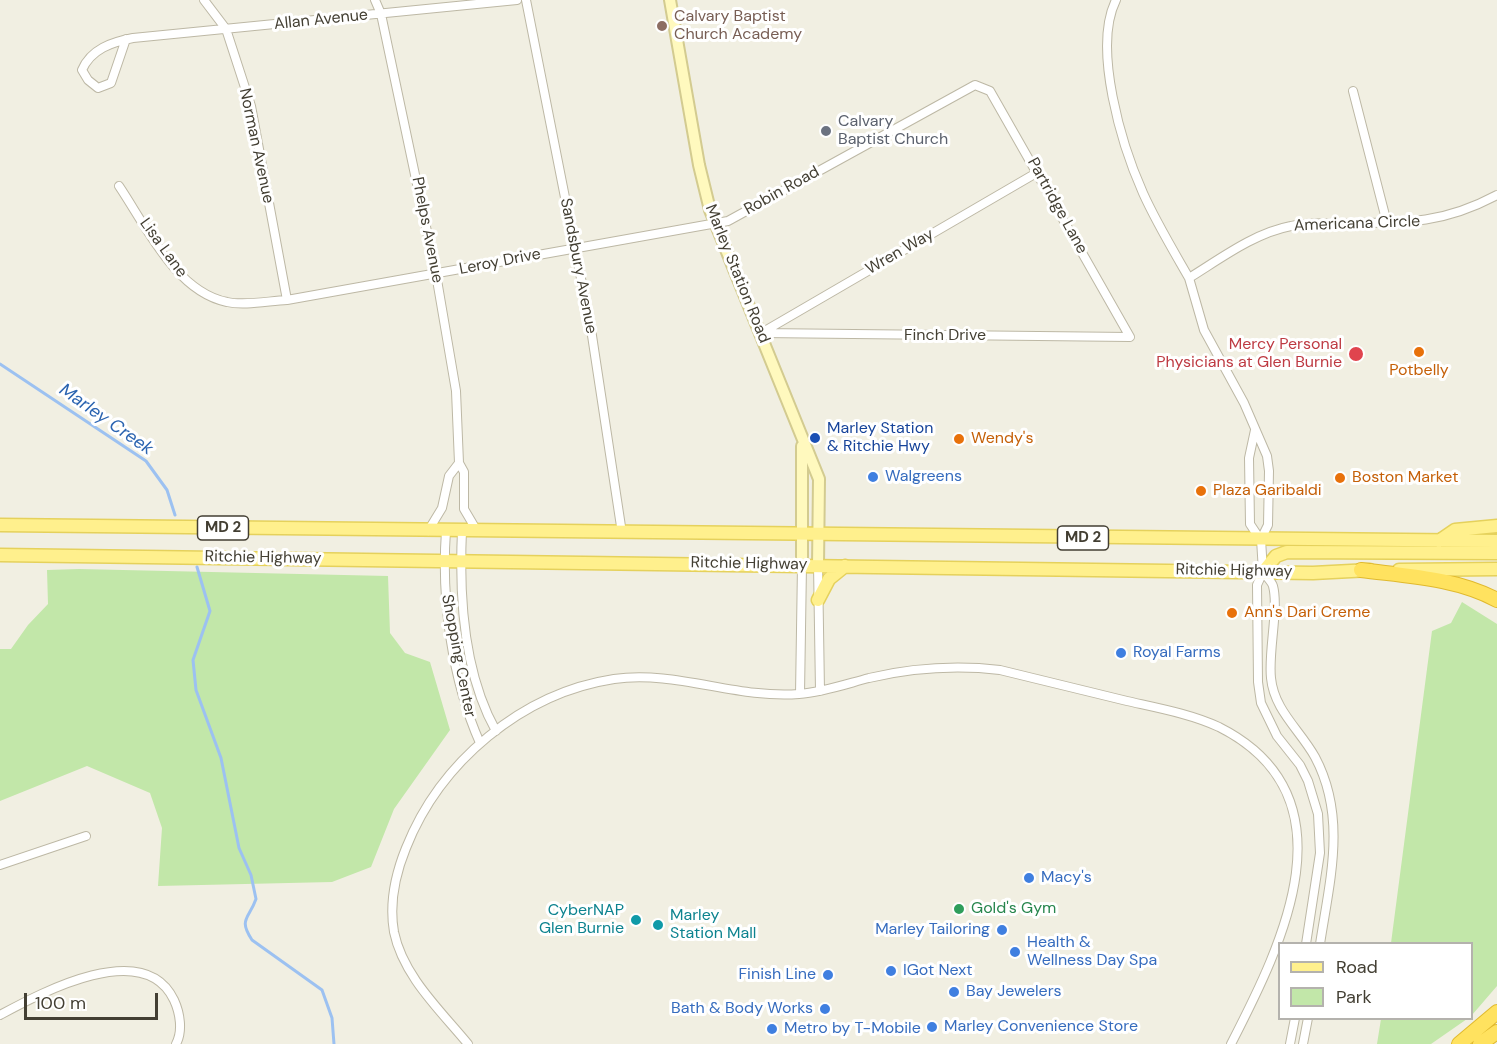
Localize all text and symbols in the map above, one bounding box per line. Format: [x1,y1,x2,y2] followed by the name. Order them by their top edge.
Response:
[273,6,369,34] street label: Allan Avenue
[674,7,802,45] place label: Calvary Baptist Church Academy
[655,19,669,33] marker: Calvary Baptist Church Academy
[234,87,278,205] street label: Norman Avenue
[838,112,948,150] place label: Calvary Baptist Church
[819,124,833,138] marker: Calvary Baptist Church
[1023,155,1091,257] street label: Partridge Lane
[741,162,823,220] street label: Robin Road
[407,175,447,285] street label: Phelps Avenue
[555,197,601,335] street label: Sandsbury Avenue
[700,202,774,346] street label: Marley Station Road
[1293,212,1421,236] street label: Americana Circle
[135,215,191,281] street label: Lisa Lane
[863,225,937,279] street label: Wren Way
[458,245,542,279] street label: Leroy Drive
[904,326,986,346] street label: Finch Drive
[1156,335,1342,373] place label: Mercy Personal Physicians at Glen Burnie
[1347,345,1365,363] marker: Mercy Personal Physicians at Glen Burnie
[1412,345,1426,359] marker: Potbelly
[1389,361,1449,381] place label: Potbelly
[55,380,157,460] water label: Marley Creek
[827,419,933,457] place label: Marley Station & Ritchie Hwy
[971,429,1033,449] place label: Wendy's
[808,431,822,445] marker: Marley Station & Ritchie Hwy
[952,432,966,446] marker: Wendy's
[885,467,962,487] place label: Walgreens
[1352,468,1458,488] place label: Boston Market
[866,470,880,484] marker: Walgreens
[1333,471,1347,485] marker: Boston Market
[1213,481,1322,501] place label: Plaza Garibaldi
[1194,484,1208,498] marker: Plaza Garibaldi
[198,516,248,540] road number: MD 2
[1058,526,1108,550] road number: MD 2
[204,547,322,569] street label: Ritchie Highway
[690,553,808,575] street label: Ritchie Highway
[1175,560,1293,582] street label: Ritchie Highway
[437,593,479,719] street label: Shopping Center
[1244,603,1370,623] place label: Ann's Dari Creme
[1225,606,1239,620] marker: Ann's Dari Creme
[1133,643,1221,663] place label: Royal Farms
[1114,646,1128,660] marker: Royal Farms
[1041,868,1092,888] place label: Macy's
[1022,871,1036,885] marker: Macy's
[971,899,1056,919] place label: Gold's Gym
[539,901,624,939] place label: CyberNAP Glen Burnie
[952,902,966,916] marker: Gold's Gym
[670,906,756,944] place label: Marley Station Mall
[629,913,643,927] marker: CyberNAP Glen Burnie
[651,918,665,932] marker: Marley Station Mall
[875,920,990,940] place label: Marley Tailoring
[995,923,1009,937] marker: Marley Tailoring
[1027,933,1157,971] place label: Health & Wellness Day Spa
[1278,942,1473,1020] legend
[1008,945,1022,959] marker: Health & Wellness Day Spa
[1336,955,1378,979] text: Road
[903,961,973,981] place label: IGot Next
[884,964,898,978] marker: IGot Next
[739,965,816,985] place label: Finish Line
[821,968,835,982] marker: Finish Line
[27,981,160,1019] scale bar
[966,982,1062,1002] place label: Bay Jewelers
[947,985,961,999] marker: Bay Jewelers
[1336,985,1372,1009] text: Park
[35,991,86,1015] text: 100 m
[671,999,813,1019] place label: Bath & Body Works
[818,1002,832,1016] marker: Bath & Body Works
[944,1017,1138,1037] place label: Marley Convenience Store
[784,1019,921,1039] place label: Metro by T-Mobile
[925,1020,939,1034] marker: Marley Convenience Store
[765,1022,779,1036] marker: Metro by T-Mobile

